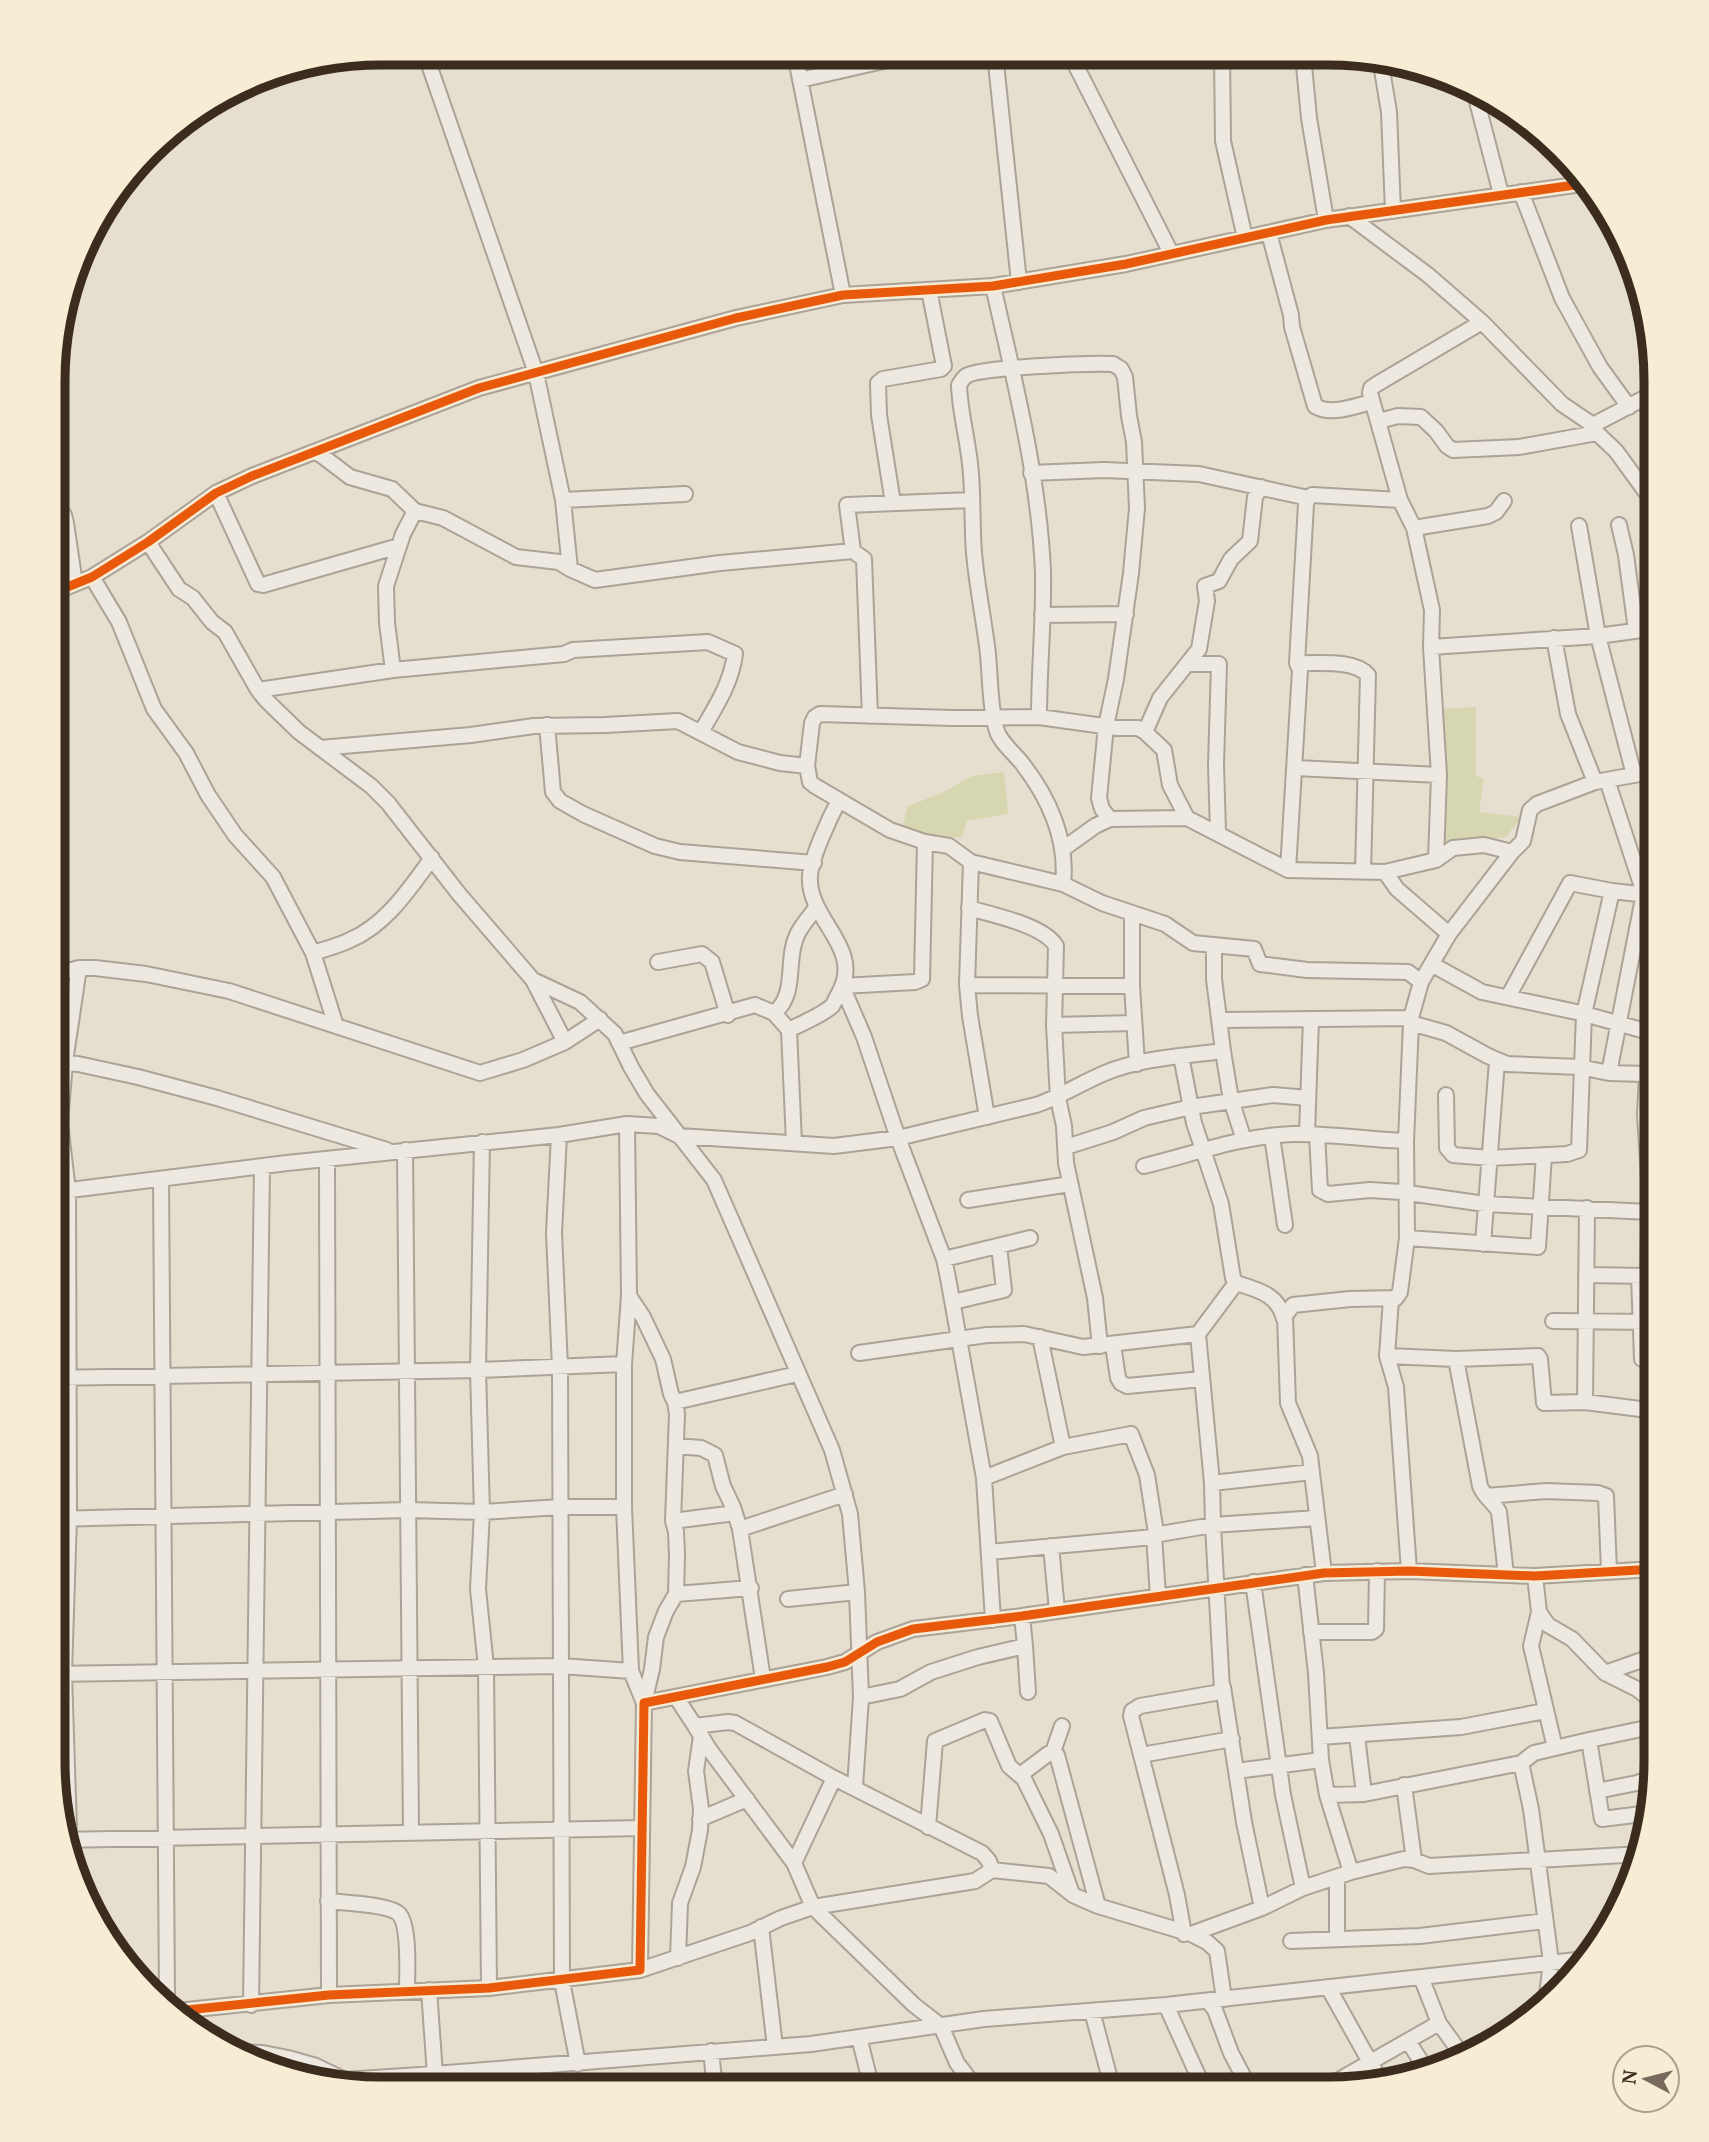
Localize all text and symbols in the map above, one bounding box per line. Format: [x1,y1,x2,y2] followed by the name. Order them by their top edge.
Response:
[1611,2044,1681,2114] north arrow
[1615,2068,1642,2086] text: N

